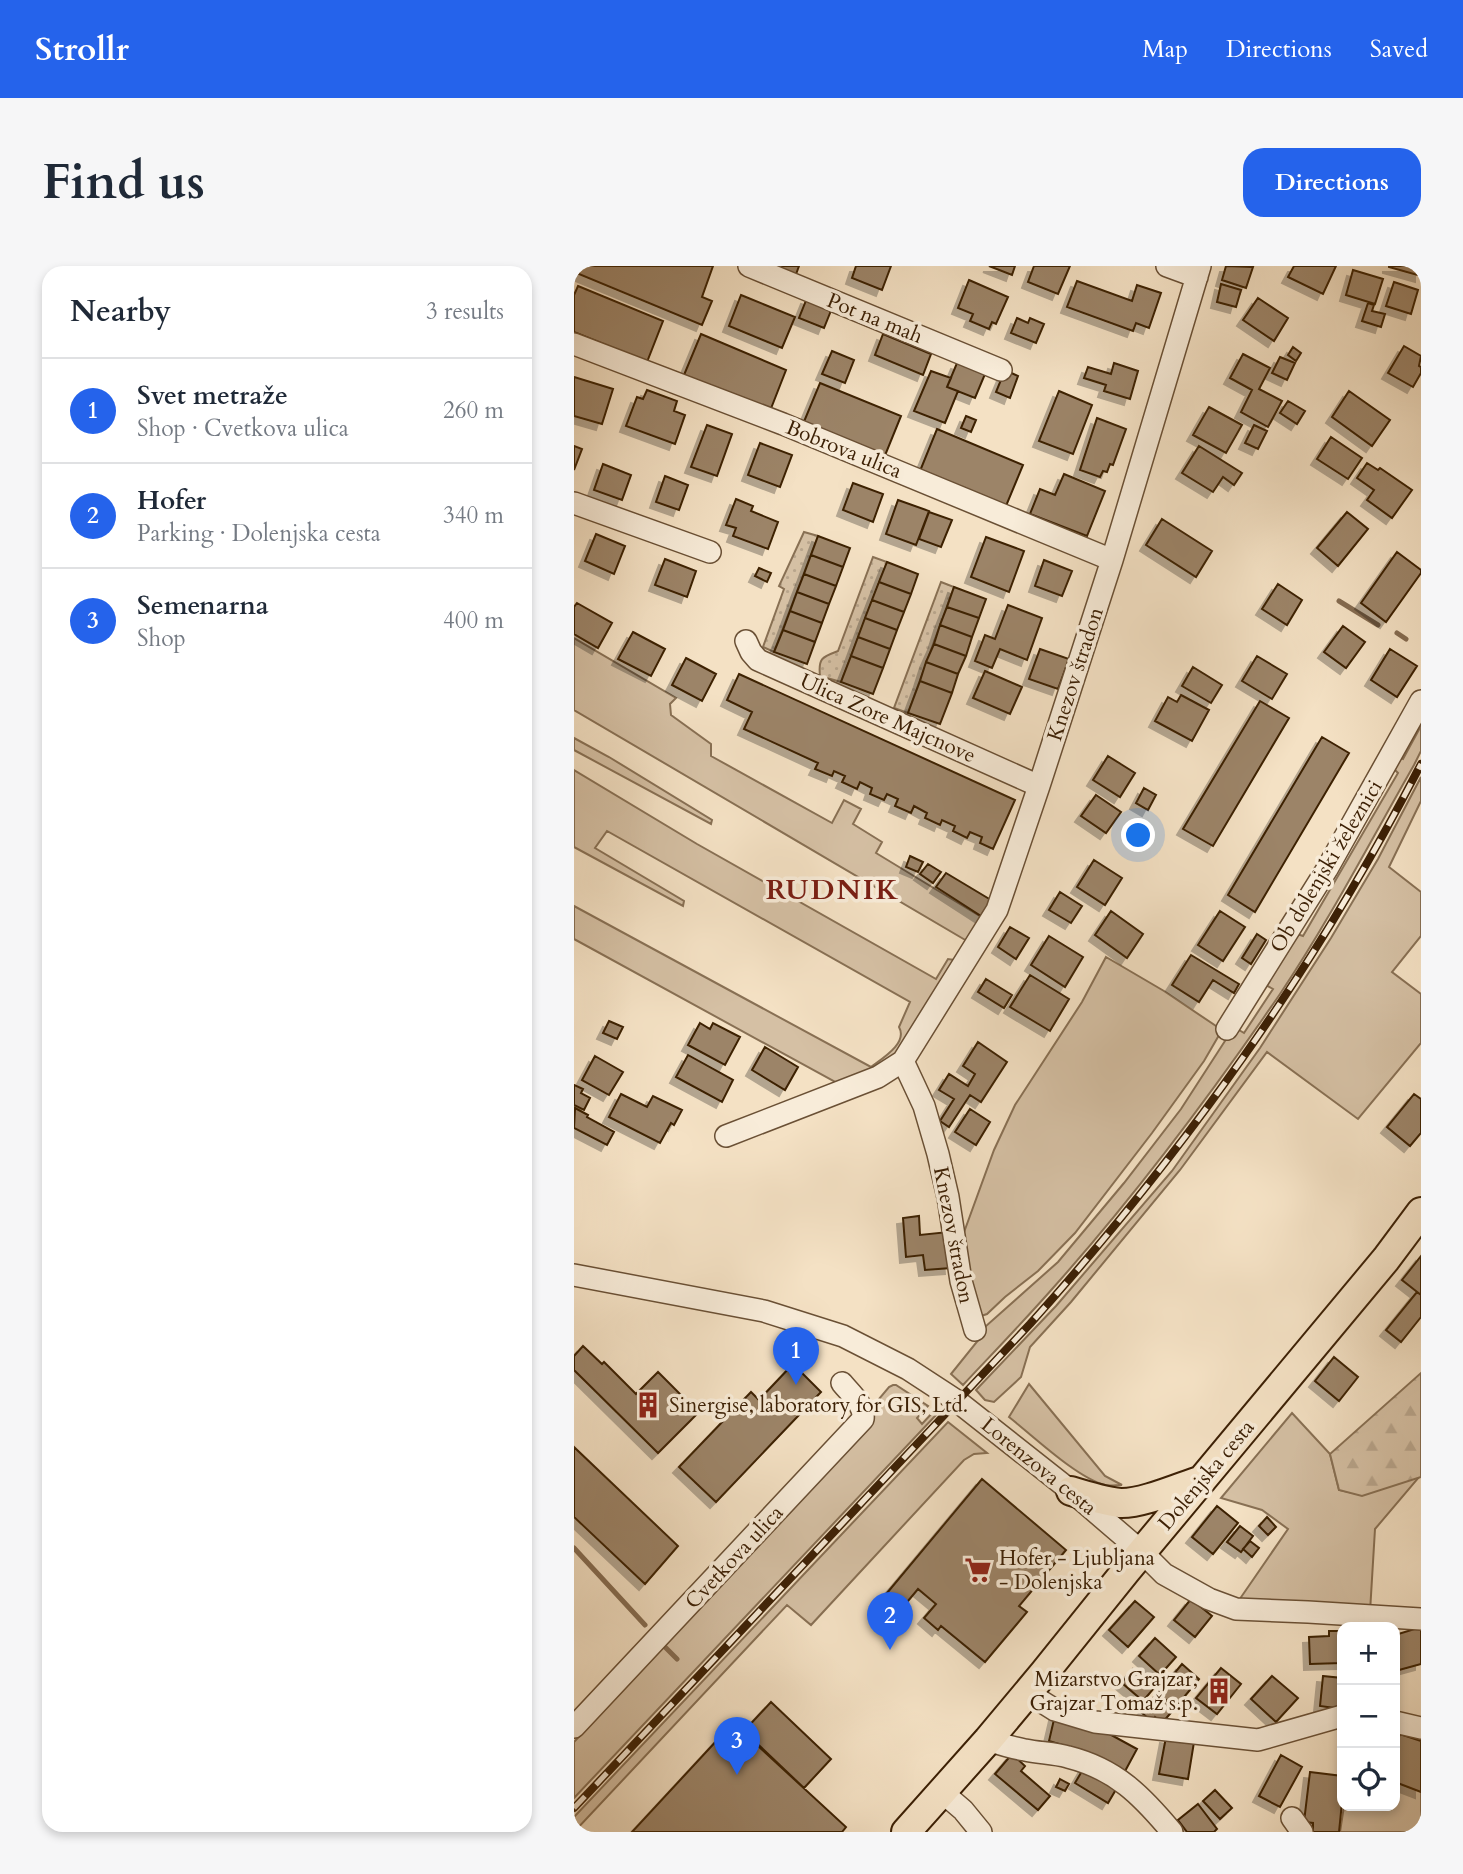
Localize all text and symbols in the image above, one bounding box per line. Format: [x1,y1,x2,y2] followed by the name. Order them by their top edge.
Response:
[35,27,129,72] text: Strollr
[1142,33,1188,66] text: Map
[1226,33,1332,66] text: Directions
[1370,33,1428,66] text: Saved
[1243,148,1421,217] button: Directions
[42,149,205,216] text: Find us
[823,286,928,351] street label: Pot na mah
[70,291,171,332] text: Nearby
[426,296,504,327] text: 3 results
[137,378,288,413] text: Svet metraže
[87,395,99,426] text: 1
[443,395,504,426] text: 260 m
[137,413,349,444] text: Shop · Cvetkova ulica
[782,413,906,486] street label: Bobrova ulica
[137,483,206,518] text: Hofer
[87,500,99,531] text: 2
[443,500,504,531] text: 340 m
[137,518,381,549] text: Parking · Dolenjska cesta
[137,588,269,623] text: Semenarna
[1040,604,1111,745] street label: Knezov štradon
[87,605,99,636] text: 3
[443,605,504,636] text: 400 m
[137,623,186,654] text: Shop
[795,667,980,770] street label: Ulica Zore Majcnove
[1263,774,1390,958] street label: Ob dolenjski železnici
[1121,818,1155,852] your location
[766,871,900,909] district label: RUDNIK
[926,1164,981,1306] street label: Knezov štradon
[773,1327,819,1385] pin: 1
[633,1390,663,1420] building icon: Sinergise, laboratory for GIS, Ltd.
[669,1391,968,1420] place label: Sinergise, laboratory for GIS, Ltd.
[975,1411,1103,1522] street label: Lorenzova cesta
[1152,1414,1261,1537] street label: Dolenjska cesta
[679,1499,790,1616] street label: Cvetkova ulica
[999,1544,1155,1597] place label: Hofer - Ljubljana - Dolenjska
[963,1555,993,1585] supermarket icon: Hofer - Ljubljana - Dolenjska
[867,1592,913,1650] pin: 2
[1337,1622,1400,1811] map controls
[1337,1622,1400,1685] button: +
[1029,1665,1198,1718] place label: Mizarstvo Grajzar, Grajzar Tomaž s.p.
[1204,1676,1234,1706] building icon: Mizarstvo Grajzar, Grajzar Tomaž s.p.
[1337,1685,1400,1748] button: −
[714,1717,760,1775] pin: 3
[1337,1748,1400,1811] button: locate

